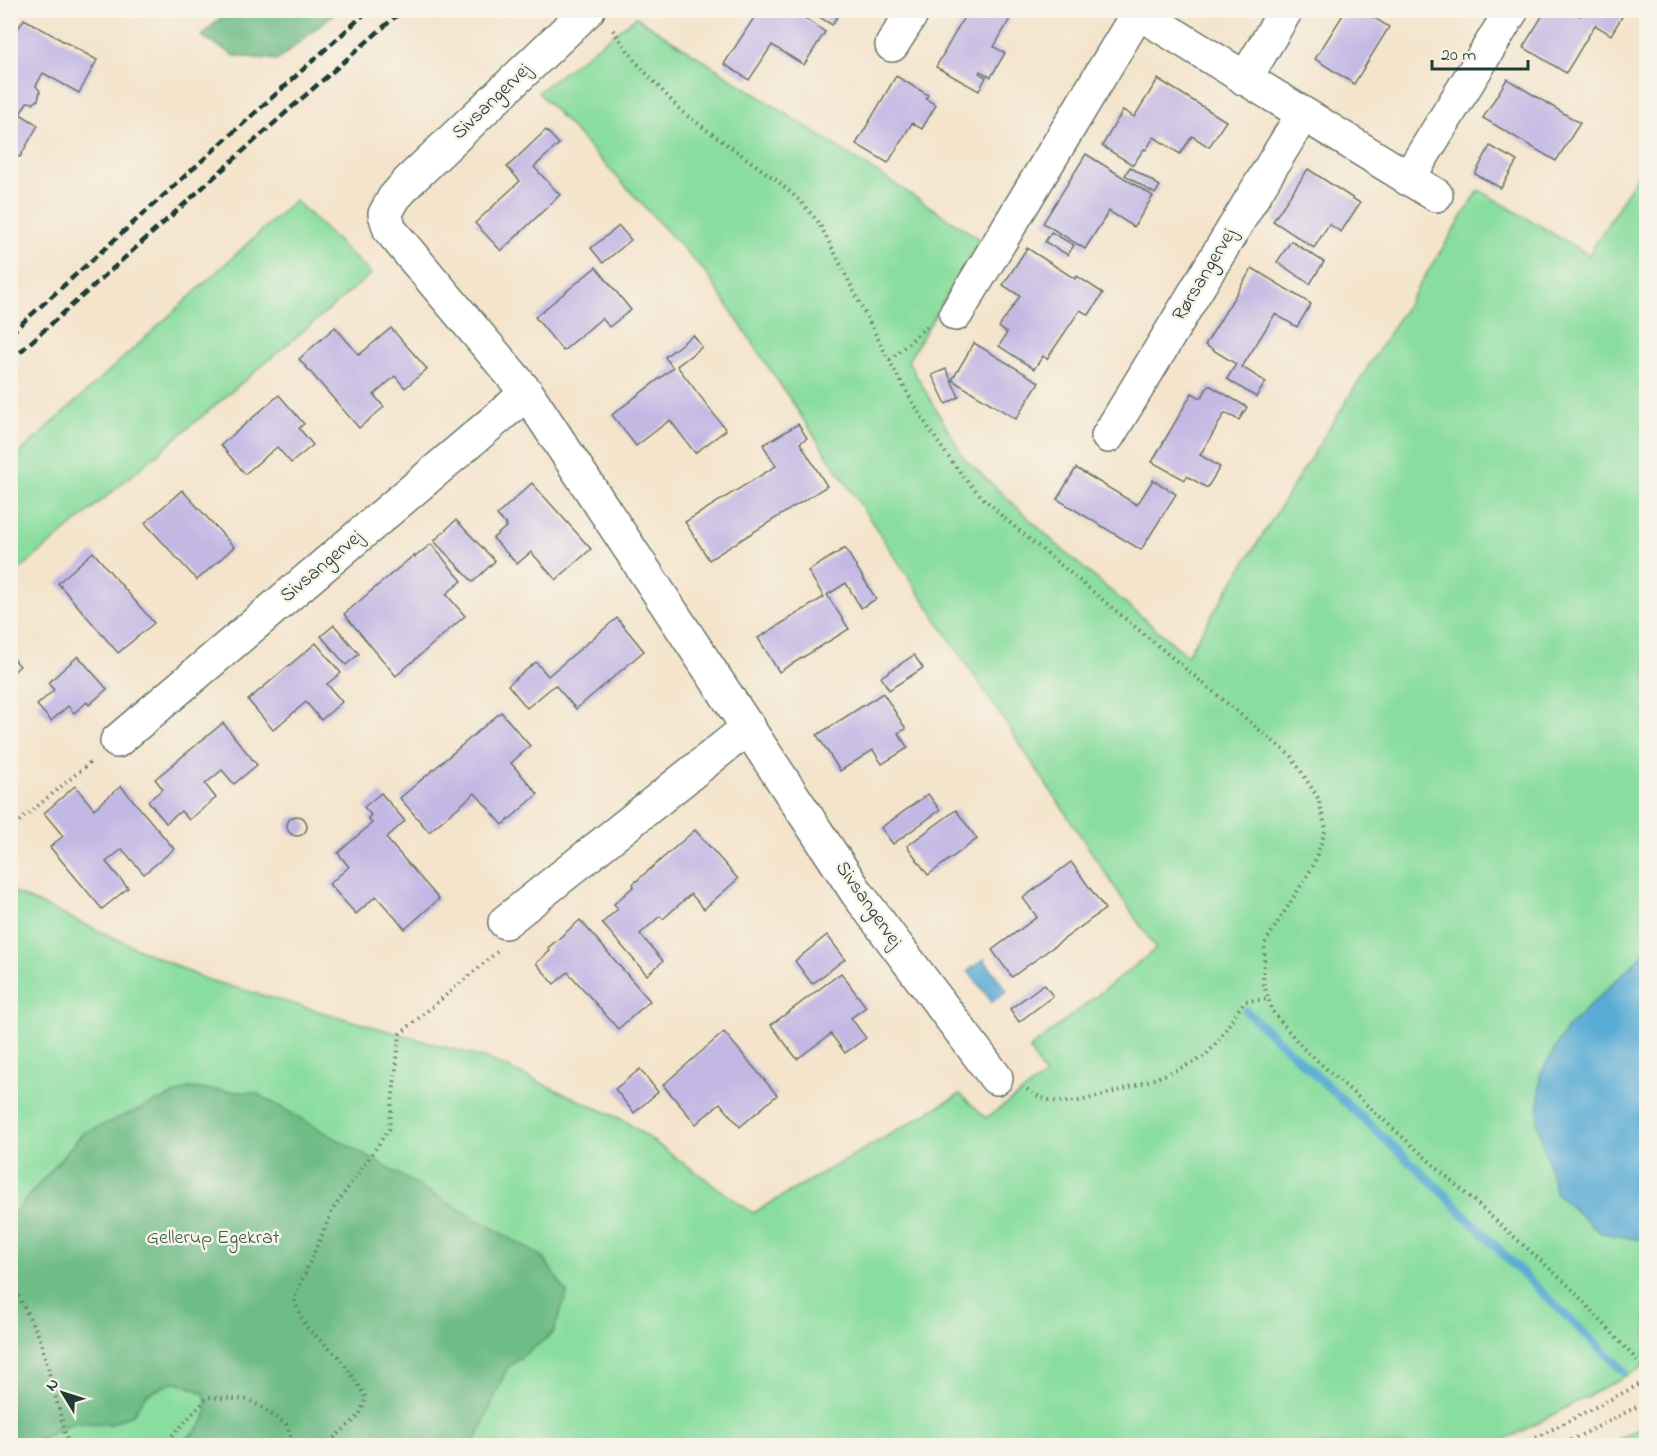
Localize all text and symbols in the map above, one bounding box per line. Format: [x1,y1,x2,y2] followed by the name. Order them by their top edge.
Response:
[1432,33,1528,71] scale bar
[1441,43,1476,69] text: 20 m
[446,56,540,148] street label: Sivsangervej
[1166,222,1246,328] street label: Rørsangervej
[274,523,371,611] street label: Sivsangervej
[826,856,909,956] street label: Sivsangervej
[146,1224,280,1254] park label: Gellerup Egekrat
[33,1363,93,1423] north arrow
[40,1373,66,1397] text: N

